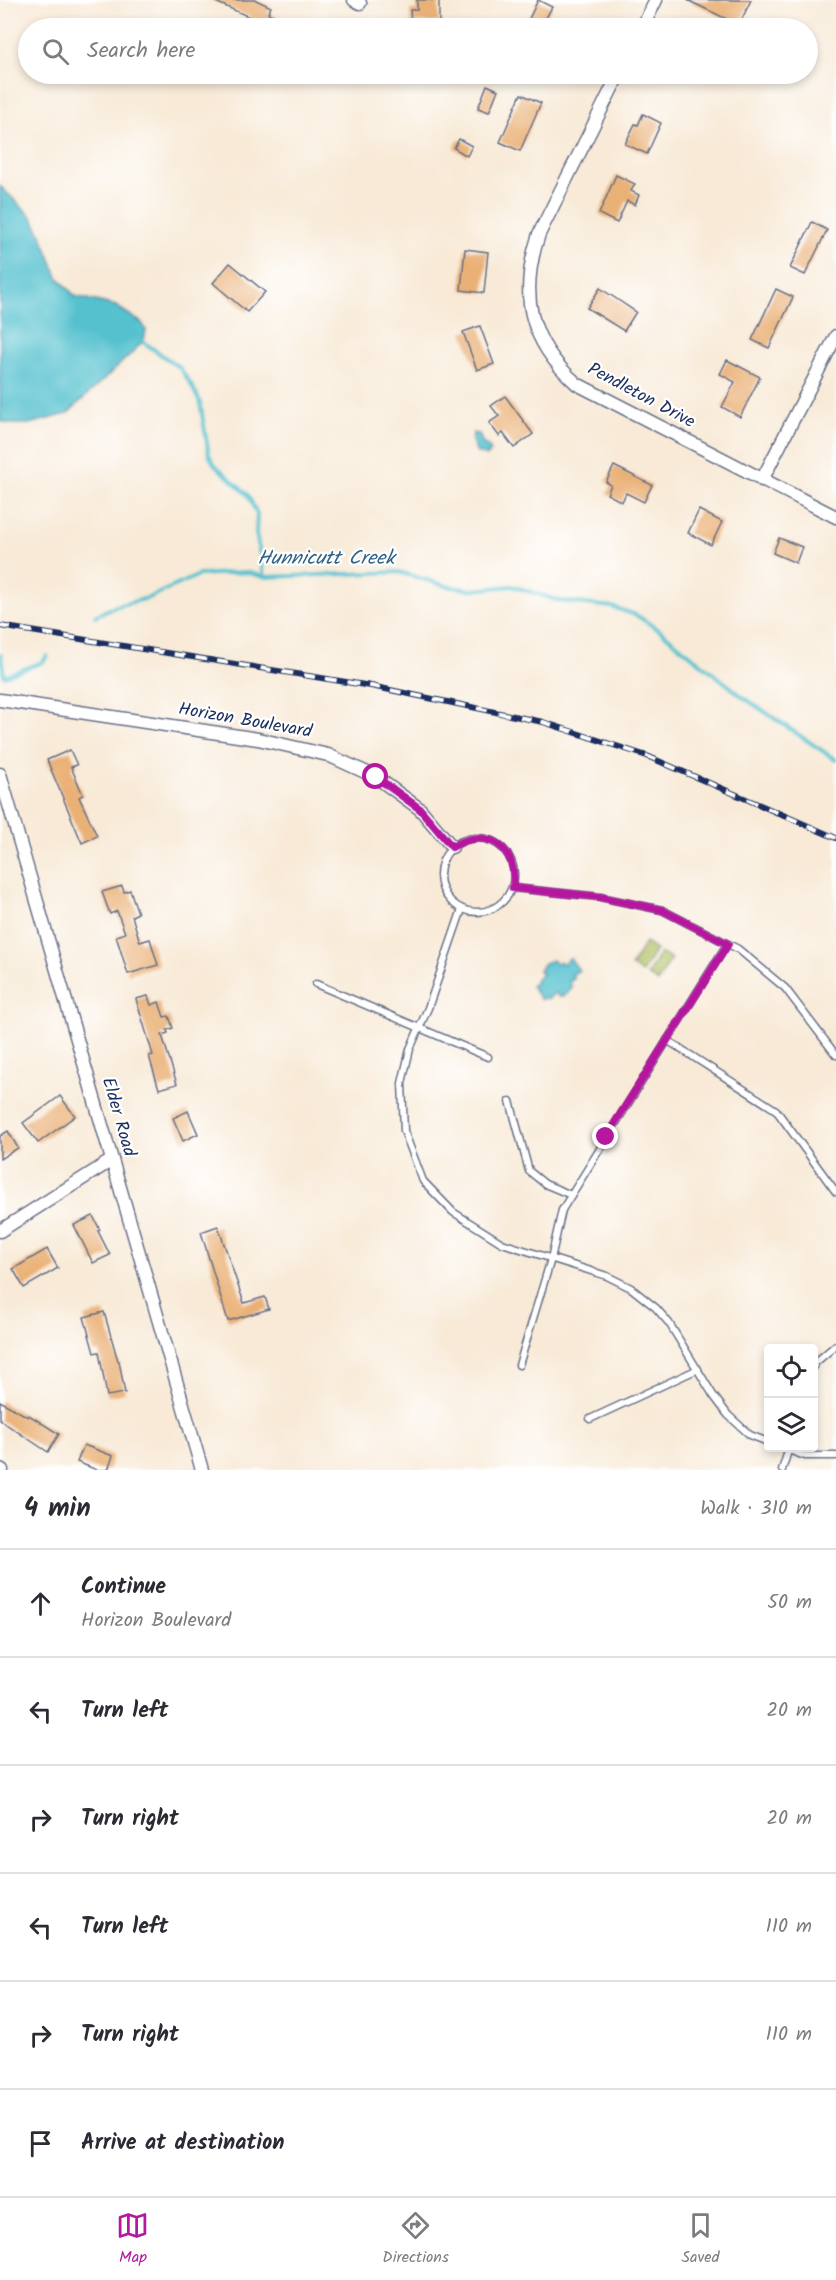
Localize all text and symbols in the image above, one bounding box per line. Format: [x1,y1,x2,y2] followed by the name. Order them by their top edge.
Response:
[18,18,818,84] search box
[87,34,195,69] text: Search here
[39,35,72,68] icon: search
[582,355,700,437] street label: Pendleton Drive
[257,543,397,575] water label: Hunnicutt Creek
[176,695,315,747] street label: Horizon Boulevard
[362,763,388,789] route start
[93,1074,143,1161] street label: Elder Road
[592,1123,618,1149] route end
[764,1344,818,1452] map controls
[764,1344,818,1398] button: locate
[764,1398,818,1452] button: layers
[24,1488,91,1530] text: 4 min
[700,1493,812,1525] text: Walk · 310 m
[81,1570,166,1605] text: Continue
[24,1587,57,1620] icon: ahead
[767,1587,812,1619] text: 50 m
[81,1605,231,1637] text: Horizon Boulevard
[81,1694,168,1729] text: Turn left
[24,1695,57,1728] icon: left
[766,1695,812,1727] text: 20 m
[81,1802,179,1837] text: Turn right
[24,1803,57,1836] icon: right
[766,1803,812,1835] text: 20 m
[81,1910,168,1945] text: Turn left
[24,1911,57,1944] icon: left
[766,1911,812,1943] text: 110 m
[81,2018,179,2053] text: Turn right
[24,2019,57,2052] icon: right
[766,2019,812,2051] text: 110 m
[81,2126,284,2161] text: Arrive at destination
[24,2127,57,2160] icon: arrive
[116,2209,149,2270] tab: Map
[382,2209,449,2270] tab: Directions
[682,2209,720,2270] tab: Saved

